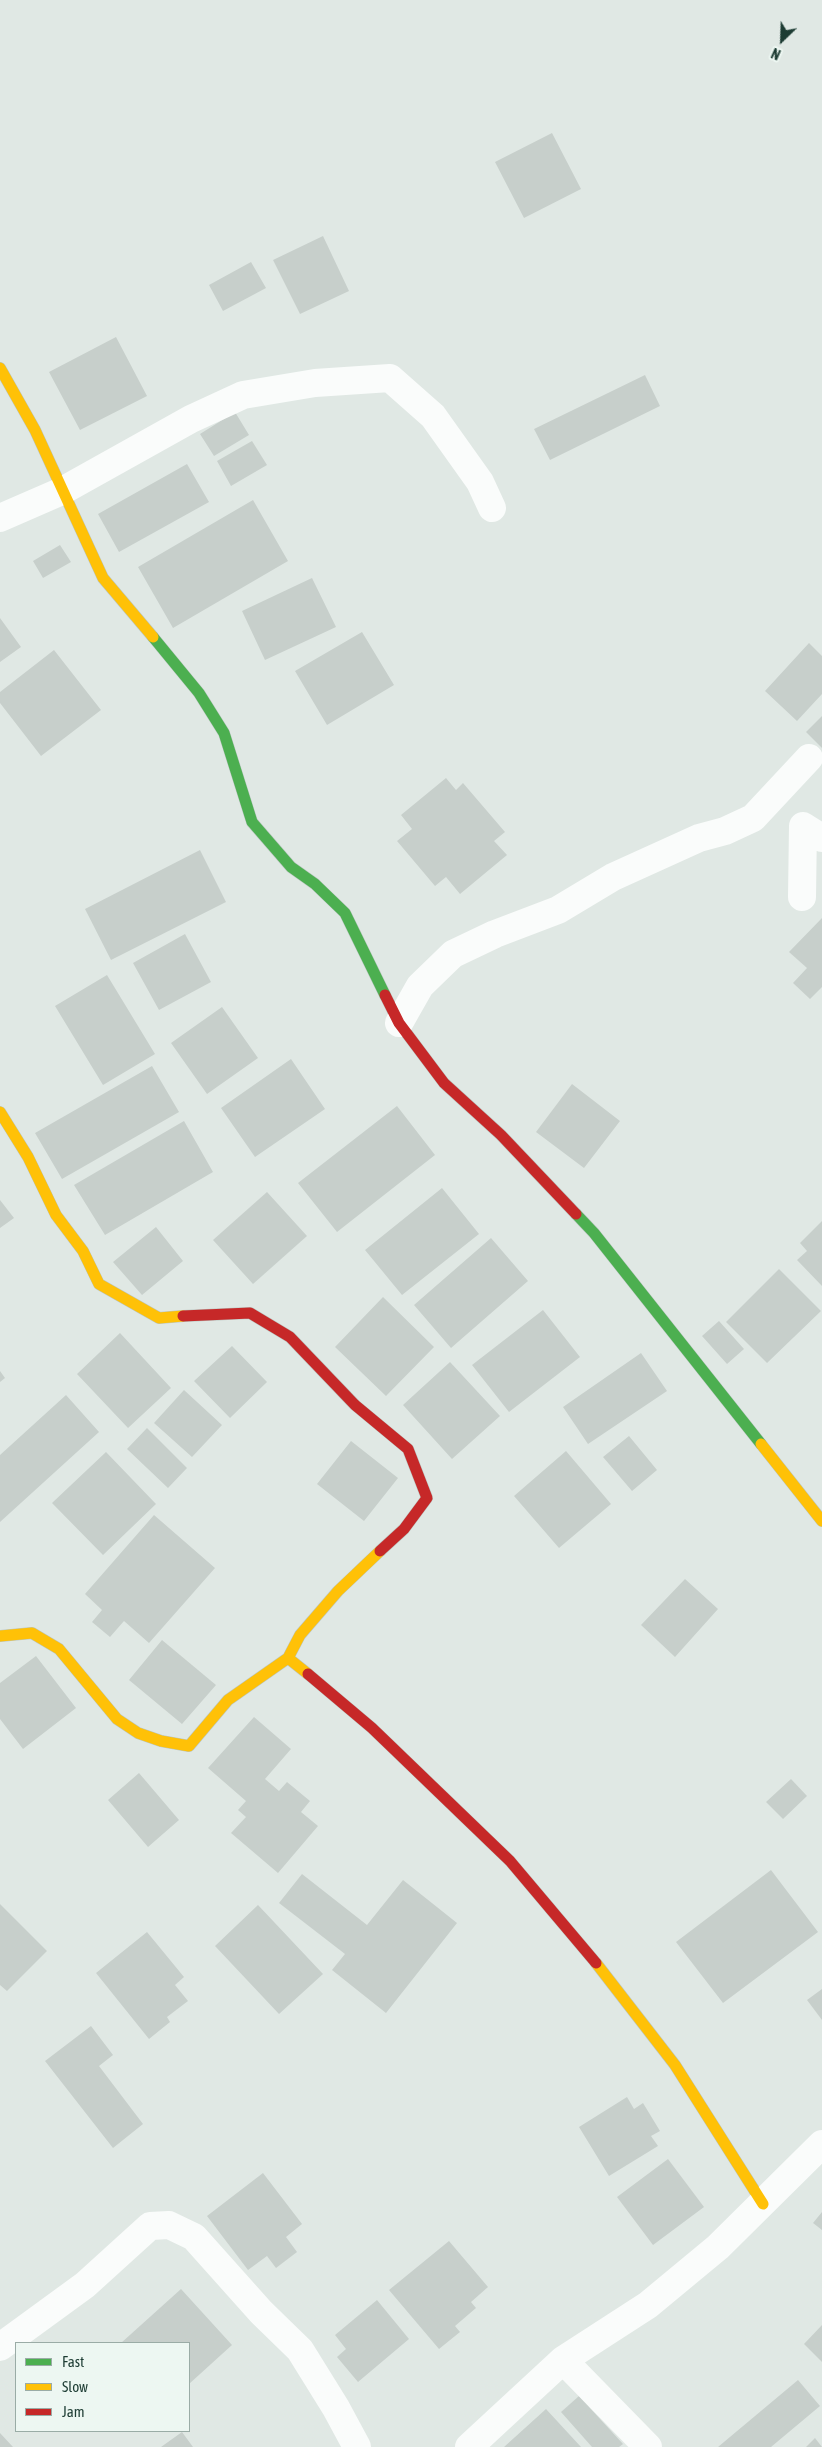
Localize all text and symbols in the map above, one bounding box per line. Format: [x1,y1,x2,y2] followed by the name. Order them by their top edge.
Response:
[757,15,807,65] north arrow
[769,45,783,63] text: N
[15,2342,190,2432] legend
[62,2353,84,2370] text: Fast
[62,2378,88,2395] text: Slow
[62,2403,85,2420] text: Jam

